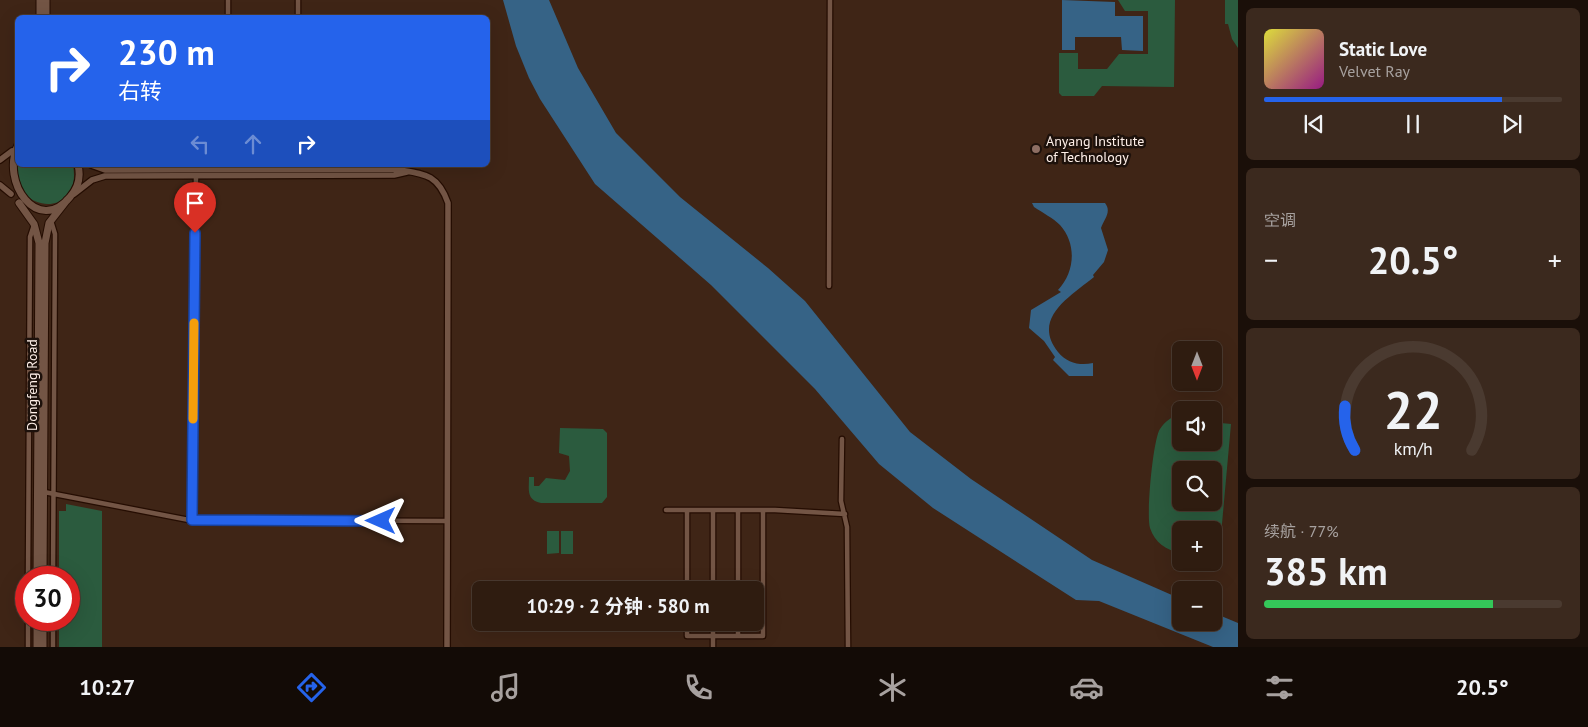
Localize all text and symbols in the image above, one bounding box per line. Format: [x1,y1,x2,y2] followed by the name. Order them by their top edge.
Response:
[118,29,215,75] text: 230 m
[35,35,100,100] icon: right
[1339,37,1427,61] text: Static Love
[1339,61,1410,81] text: Velvet Ray
[118,77,162,105] text: 右转
[1300,110,1328,138] icon: previous
[1399,110,1427,138] icon: pause
[1498,110,1526,138] icon: next
[186,130,214,158] icon: left
[239,130,267,158] icon: ahead
[292,130,320,158] icon: right
[1046,132,1144,166] place label: Anyang Institute of Technology
[1030,143,1042,155] marker: Anyang Institute of Technology
[174,182,216,233] pin
[181,189,209,217] icon: arrive
[1264,210,1296,230] text: 空调
[1368,235,1458,284] text: 20.5°
[1264,241,1278,278] text: −
[1548,241,1562,278] text: +
[23,339,41,431] street label: Dongfeng Road
[1172,341,1222,391] north arrow
[1172,341,1222,631] map controls
[1384,376,1442,443] text: 22
[1172,401,1222,451] button: sound
[1393,437,1433,460] text: km/h
[1172,461,1222,511] button: search
[354,494,406,546] position arrow
[1172,521,1222,571] button: +
[1264,521,1339,541] text: 续航 · 77%
[1264,546,1388,595] text: 385 km
[15,566,80,631] speed limit sign: 30
[1172,581,1222,631] button: −
[526,594,710,618] text: 10:29 · 2 分钟 · 580 m
[294,670,329,705] icon: directions
[488,670,523,705] icon: music
[681,670,716,705] icon: phone
[875,670,910,705] icon: climate
[1069,670,1104,705] icon: car
[1262,670,1297,705] icon: filters
[79,673,135,701] text: 10:27
[1456,673,1509,701] text: 20.5°

